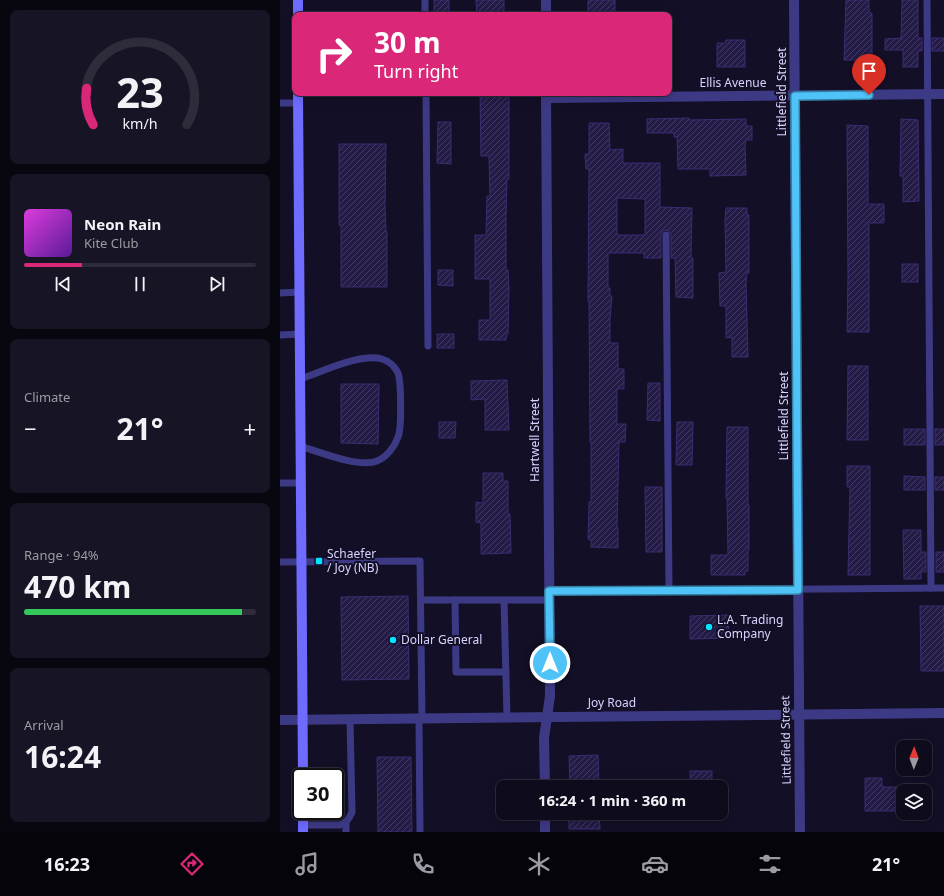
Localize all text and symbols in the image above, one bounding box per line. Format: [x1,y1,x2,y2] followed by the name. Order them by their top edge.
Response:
[374,23,441,61] text: 30 m
[308,28,360,80] icon: right
[773,47,790,137] street label: Littlefield Street
[852,54,886,95] pin
[374,59,458,83] text: Turn right
[858,60,880,82] icon: arrive
[116,64,164,120] text: 23
[700,74,767,91] street label: Ellis Avenue
[122,114,158,133] text: km/h
[84,214,161,234] text: Neon Rain
[84,234,138,252] text: Kite Club
[52,273,74,295] icon: previous
[129,273,151,295] icon: pause
[206,273,228,295] icon: next
[775,371,792,461] street label: Littlefield Street
[24,388,70,406] text: Climate
[526,397,543,482] street label: Hartwell Street
[116,408,164,449] text: 21°
[24,413,37,443] text: −
[243,413,256,443] text: +
[327,545,379,576] place label: Schaefer / Joy (NB)
[24,546,99,564] text: Range · 94%
[314,556,324,566] marker: Schaefer / Joy (NB)
[24,566,131,607] text: 470 km
[717,611,783,642] place label: L.A. Trading Company
[704,622,714,632] marker: L.A. Trading Company
[401,631,482,648] place label: Dollar General
[388,635,398,645] marker: Dollar General
[529,642,571,684] position arrow
[587,694,636,711] street label: Joy Road
[776,695,795,785] street label: Littlefield Street
[24,716,64,734] text: Arrival
[24,736,101,777] text: 16:24
[896,740,932,776] north arrow
[896,740,932,820] map controls
[292,768,344,820] speed limit sign: 30
[896,784,932,820] button: layers
[538,790,686,810] text: 16:24 · 1 min · 360 m
[178,850,206,878] icon: directions
[293,850,321,878] icon: music
[409,850,437,878] icon: phone
[525,850,553,878] icon: climate
[641,850,669,878] icon: car
[756,850,784,878] icon: filters
[44,852,90,876] text: 16:23
[872,852,900,876] text: 21°

